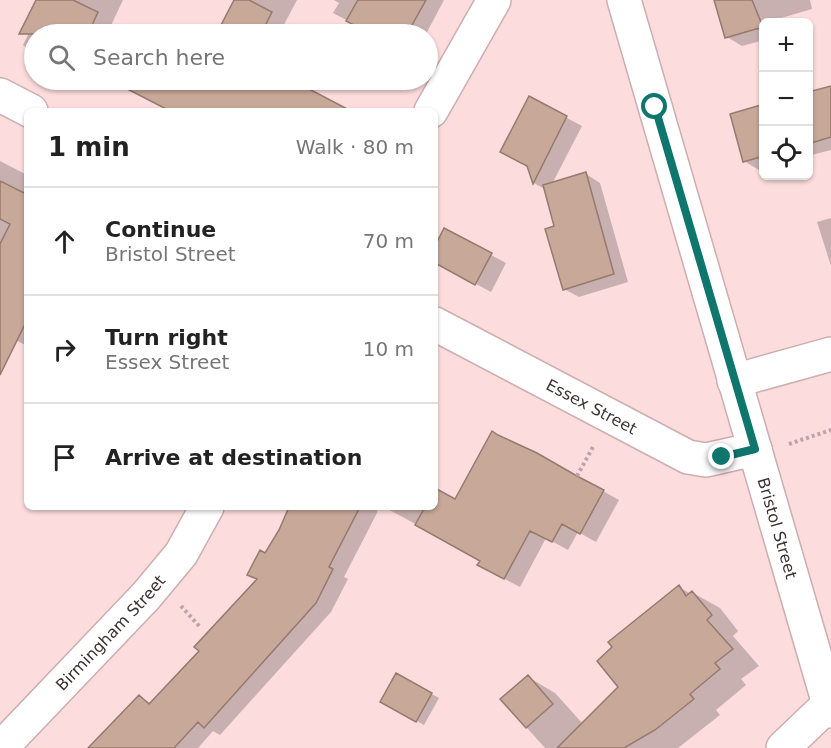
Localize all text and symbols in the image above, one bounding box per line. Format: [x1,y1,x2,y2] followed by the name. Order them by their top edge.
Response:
[759,18,813,180] map controls
[759,18,813,72] button: +
[24,24,438,90] search box
[45,41,78,74] icon: search
[93,45,225,70] text: Search here
[759,72,813,126] button: −
[641,93,667,119] route start
[759,126,813,180] button: locate
[48,132,130,162] text: 1 min
[296,135,414,159] text: Walk · 80 m
[105,217,216,242] text: Continue
[48,225,81,258] icon: ahead
[363,229,414,253] text: 70 m
[105,242,236,266] text: Bristol Street
[105,325,228,350] text: Turn right
[48,333,81,366] icon: right
[363,337,414,361] text: 10 m
[105,350,229,374] text: Essex Street
[543,375,640,438] street label: Essex Street
[48,441,81,474] icon: arrive
[708,443,734,469] route end
[105,445,362,470] text: Arrive at destination
[754,475,801,581] street label: Bristol Street
[52,571,169,694] street label: Birmingham Street

